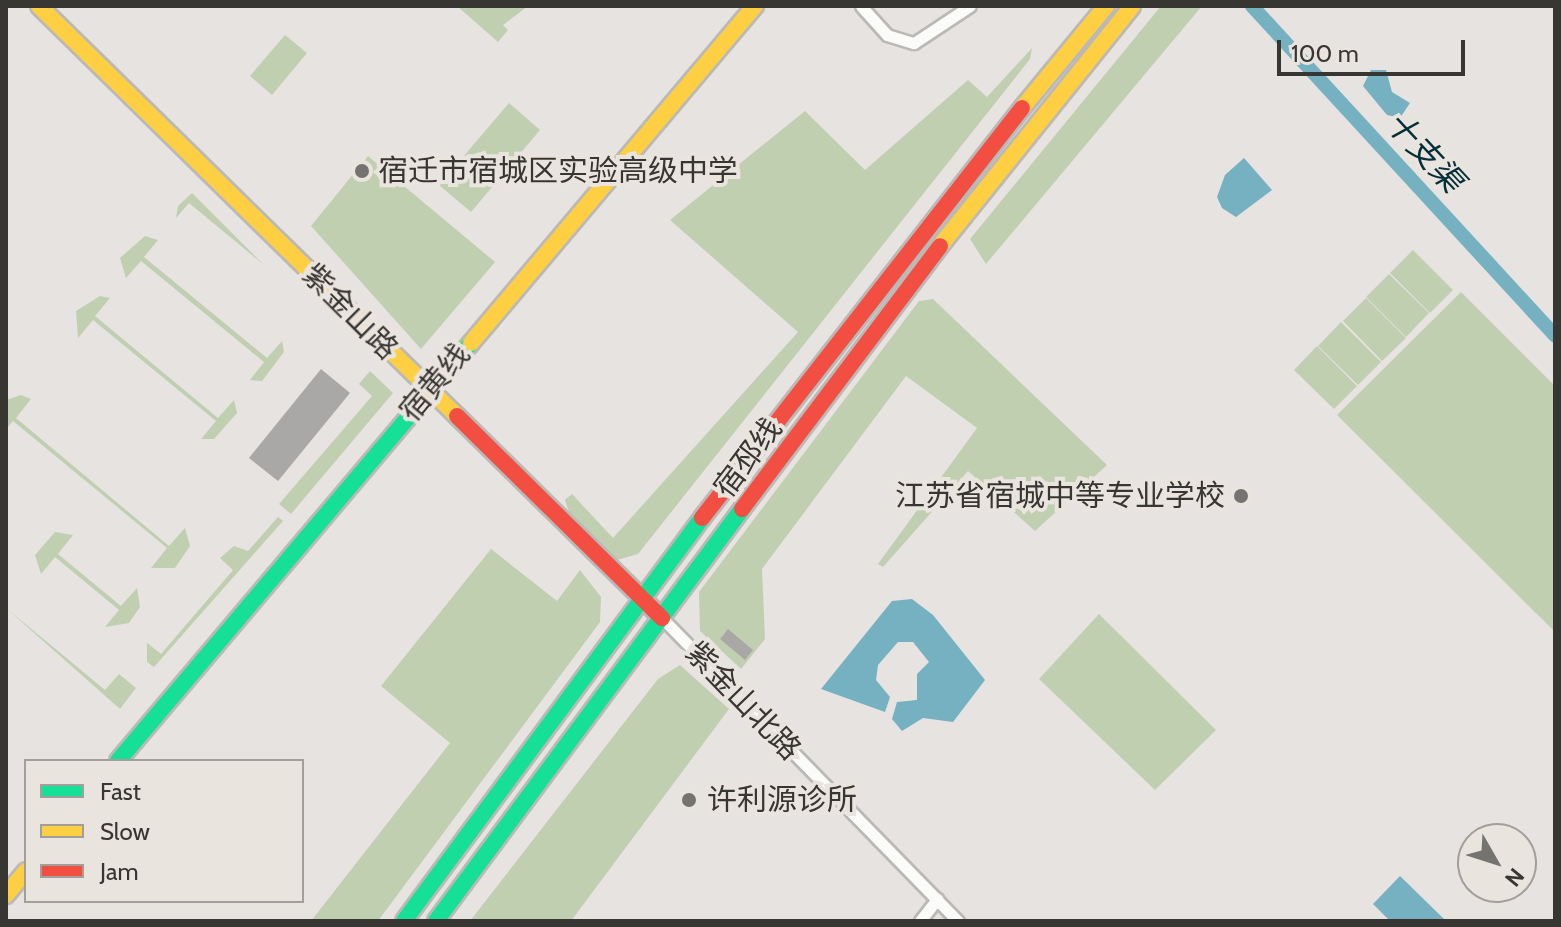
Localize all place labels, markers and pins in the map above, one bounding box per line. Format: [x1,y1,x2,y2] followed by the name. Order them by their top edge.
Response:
[378,153,738,189] place label: 宿迁市宿城区实验高级中学
[353,162,371,180] marker: 宿迁市宿城区实验高级中学
[895,478,1225,514] place label: 江苏省宿城中等专业学校
[1232,487,1250,505] marker: 江苏省宿城中等专业学校
[707,782,857,818] place label: 许利源诊所
[678,789,700,811] marker: 许利源诊所

